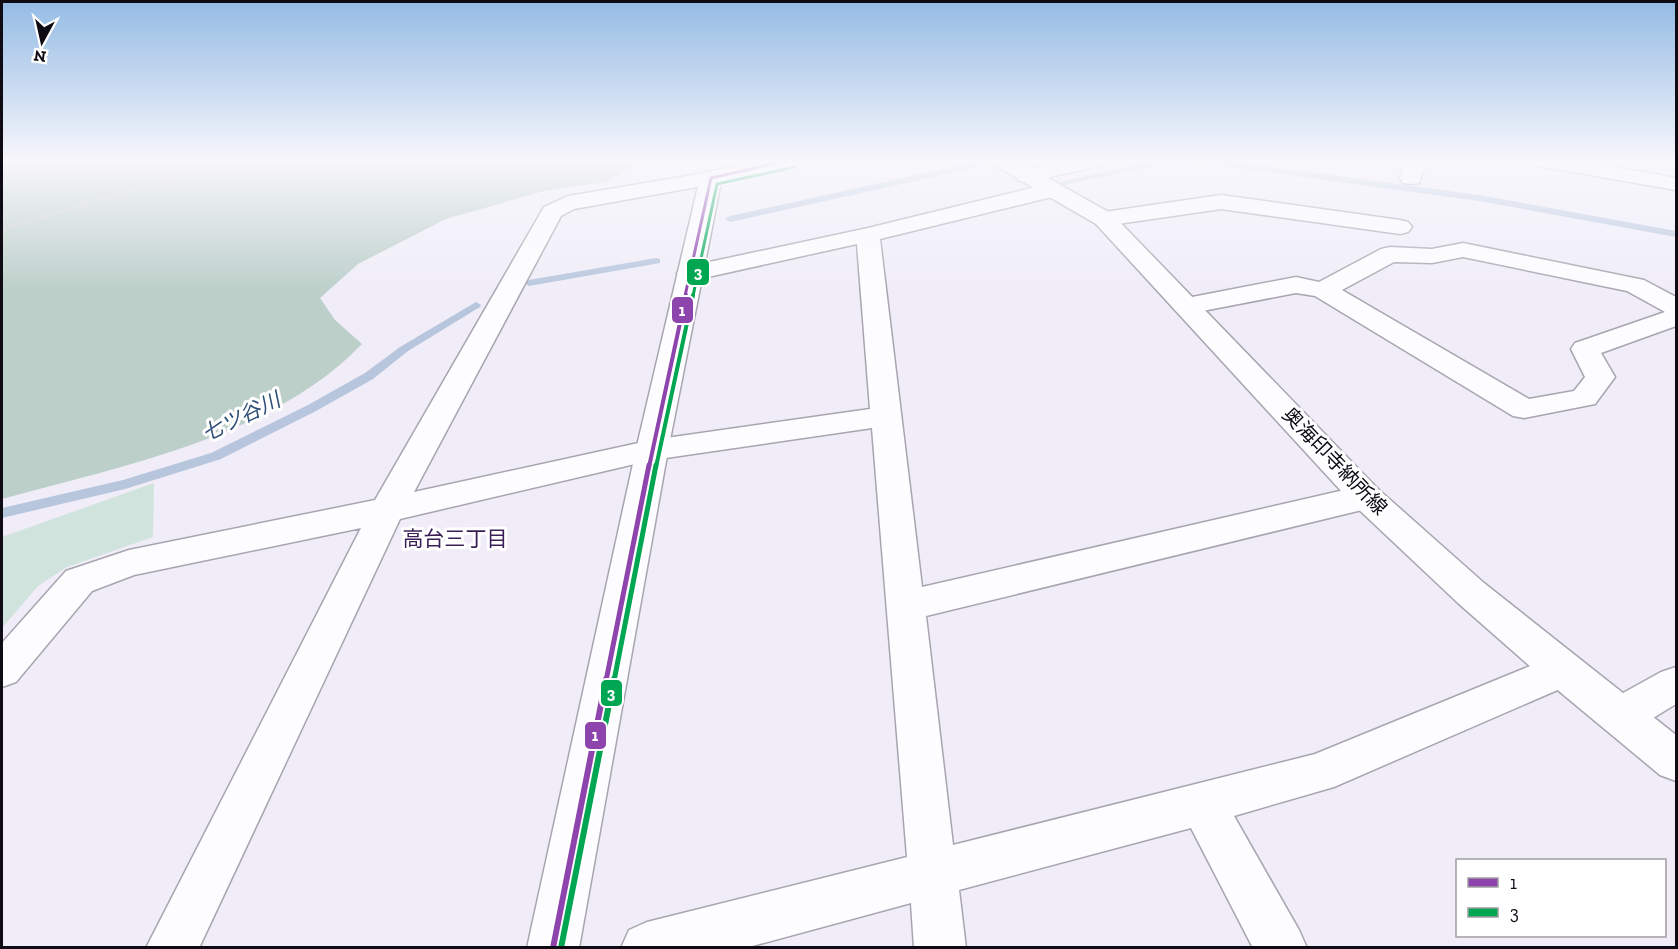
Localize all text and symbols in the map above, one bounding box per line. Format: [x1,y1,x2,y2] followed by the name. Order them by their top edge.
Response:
[12,12,72,72] north arrow
[33,46,47,67] text: N
[686,258,710,286] line badge: 3
[694,263,703,282] text: 3
[671,296,694,324] line badge: 1
[679,301,686,320] text: 1
[198,386,286,446] water label: 七ツ谷川
[1278,402,1392,520] street label: 奥海印寺納所線
[403,526,508,551] district label: 高台三丁目
[600,679,623,707] line badge: 3
[607,684,616,703] text: 3
[584,721,607,750] line badge: 1
[592,726,599,745] text: 1
[1456,859,1666,937] legend
[1510,872,1517,894] text: 1
[1510,902,1519,924] text: 3

